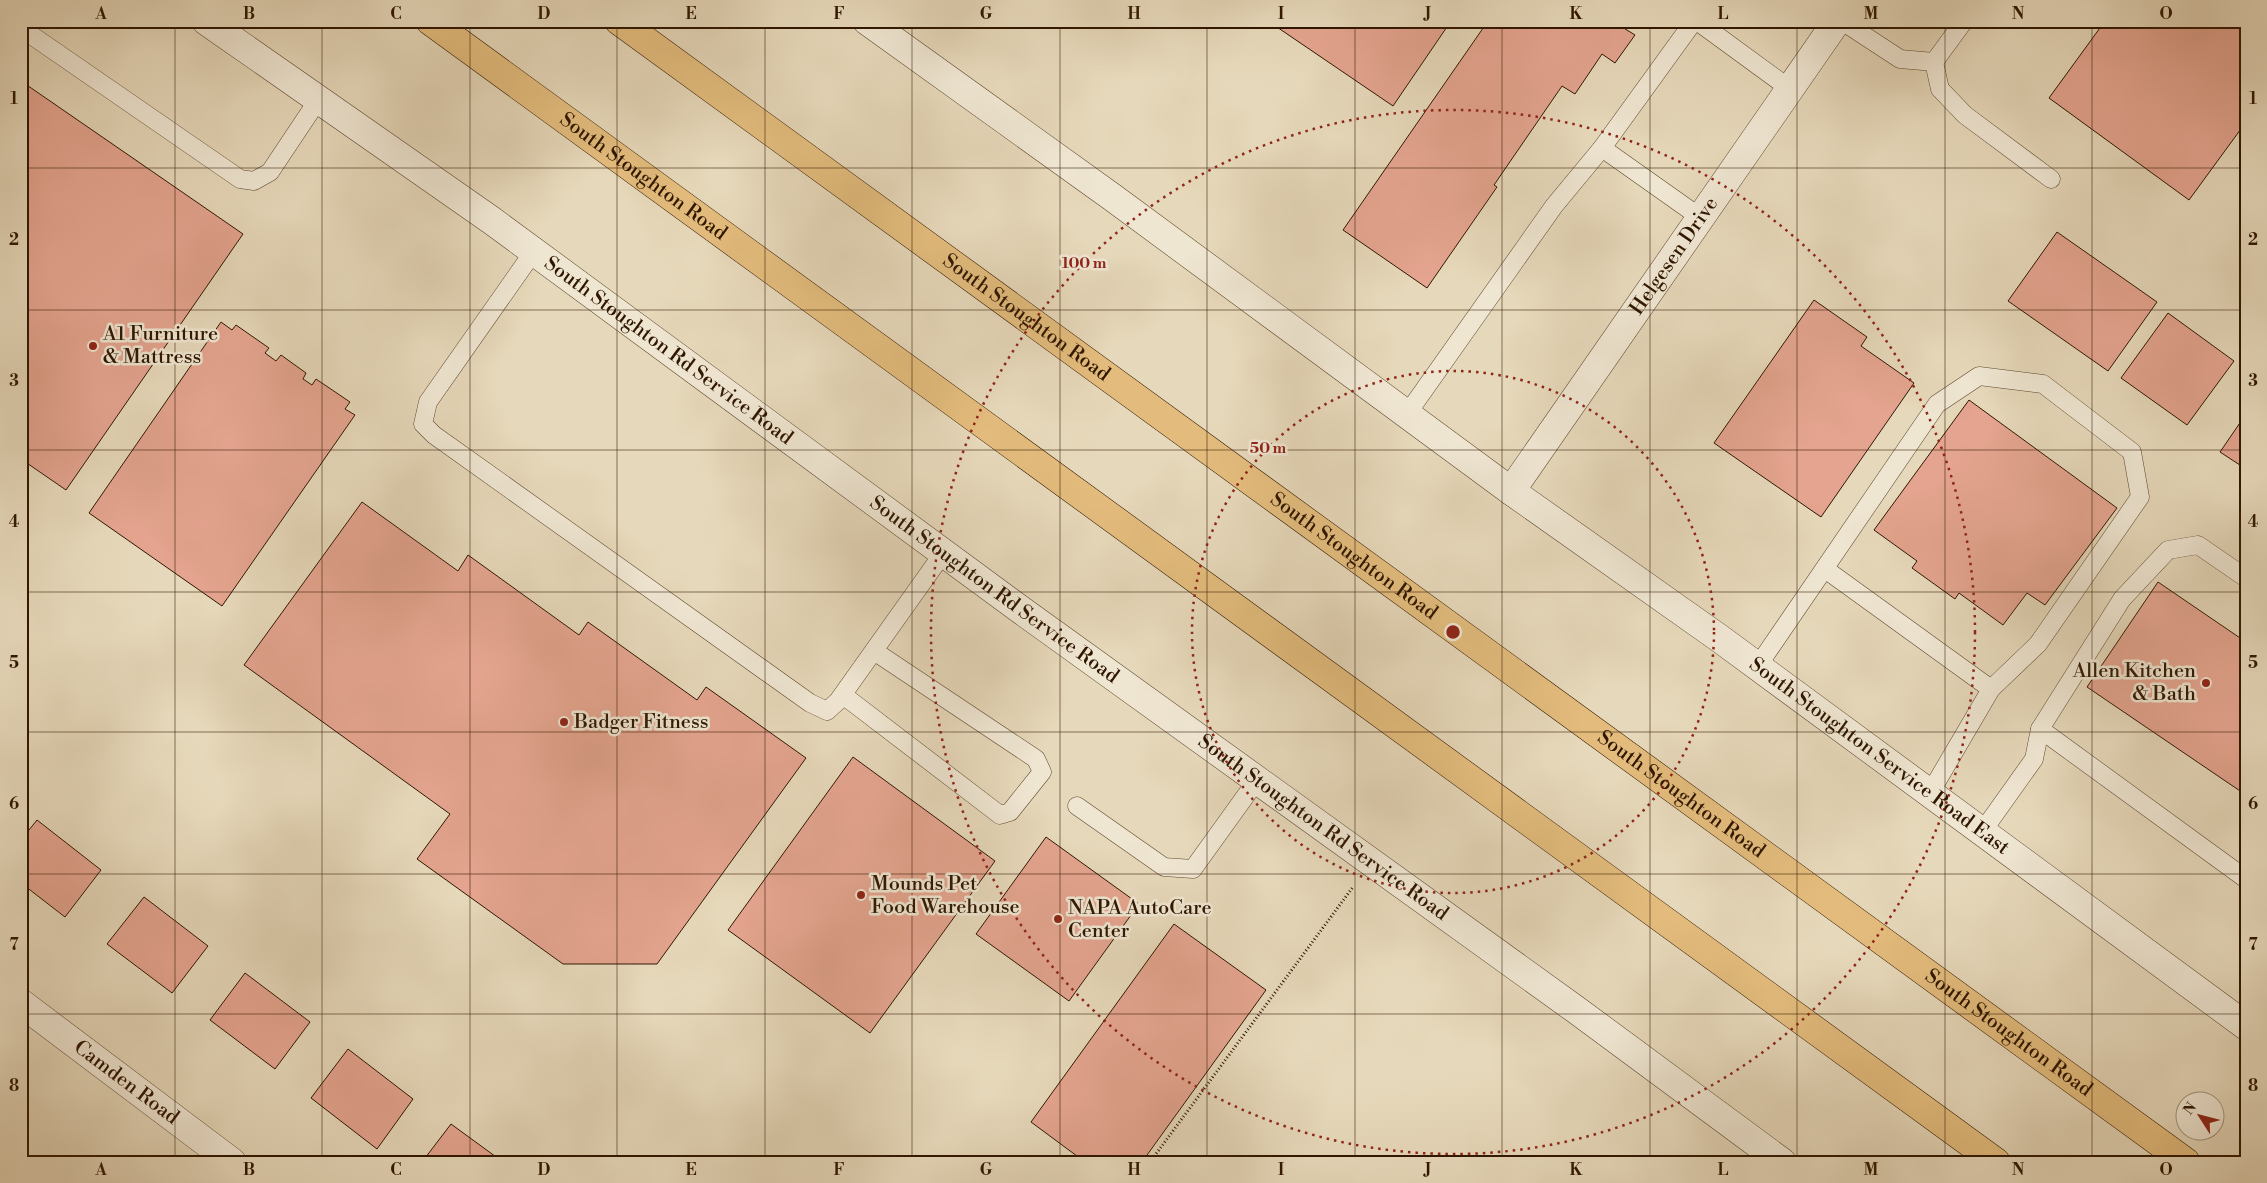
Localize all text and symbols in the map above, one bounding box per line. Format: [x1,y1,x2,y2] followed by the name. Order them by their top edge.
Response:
[94,4,107,24] text: A
[243,4,255,24] text: B
[390,4,402,24] text: C
[538,4,551,24] text: D
[685,4,697,24] text: E
[833,4,845,24] text: F
[980,4,993,24] text: G
[1127,4,1141,24] text: H
[1278,4,1284,24] text: I
[1423,4,1431,24] text: J
[1570,4,1584,24] text: K
[1718,4,1729,24] text: L
[1864,4,1879,24] text: M
[2012,4,2025,24] text: N
[2159,4,2173,24] text: O
[10,89,18,109] text: 1
[2249,89,2257,109] text: 1
[555,107,733,246] street label: South Stoughton Road
[1624,192,1724,320] street label: Helgesen Drive
[9,230,19,250] text: 2
[2248,230,2258,250] text: 2
[938,248,1116,387] street label: South Stoughton Road
[539,251,798,451] street label: South Stoughton Rd Service Road
[1062,254,1107,273] text: 100 m
[102,322,218,370] place label: A1 Furniture & Mattress
[87,340,99,352] marker: A1 Furniture & Mattress
[9,371,19,391] text: 3
[2248,371,2258,391] text: 3
[1250,439,1286,458] text: 50 m
[1265,487,1443,626] street label: South Stoughton Road
[865,490,1124,689] street label: South Stoughton Rd Service Road
[9,512,20,532] text: 4
[2248,512,2259,532] text: 4
[1444,623,1462,641] centre of rings
[1744,652,2014,860] street label: South Stoughton Service Road East
[9,653,19,673] text: 5
[2248,653,2258,673] text: 5
[2072,659,2196,707] place label: Allen Kitchen & Bath
[2200,677,2212,689] marker: Allen Kitchen & Bath
[573,710,708,735] place label: Badger Fitness
[558,716,570,728] marker: Badger Fitness
[1592,725,1770,864] street label: South Stoughton Road
[1193,729,1454,927] street label: South Stoughton Rd Service Road
[9,794,19,814] text: 6
[2248,794,2258,814] text: 6
[871,872,1020,920] place label: Mounds Pet Food Warehouse
[855,889,867,901] marker: Mounds Pet Food Warehouse
[1068,896,1212,944] place label: NAPA AutoCare Center
[1052,913,1064,925] marker: NAPA AutoCare Center
[9,935,19,955] text: 7
[2248,935,2258,955] text: 7
[1920,963,2098,1103] street label: South Stoughton Road
[69,1035,184,1131] street label: Camden Road
[9,1076,19,1096] text: 8
[2248,1076,2258,1096] text: 8
[2174,1090,2224,1140] north arrow
[2180,1099,2201,1119] text: N
[94,1160,107,1180] text: A
[243,1160,255,1180] text: B
[390,1160,402,1180] text: C
[538,1160,551,1180] text: D
[685,1160,697,1180] text: E
[833,1160,845,1180] text: F
[980,1160,993,1180] text: G
[1127,1160,1141,1180] text: H
[1278,1160,1284,1180] text: I
[1423,1160,1431,1180] text: J
[1570,1160,1584,1180] text: K
[1718,1160,1729,1180] text: L
[1864,1160,1879,1180] text: M
[2012,1160,2025,1180] text: N
[2159,1160,2173,1180] text: O

